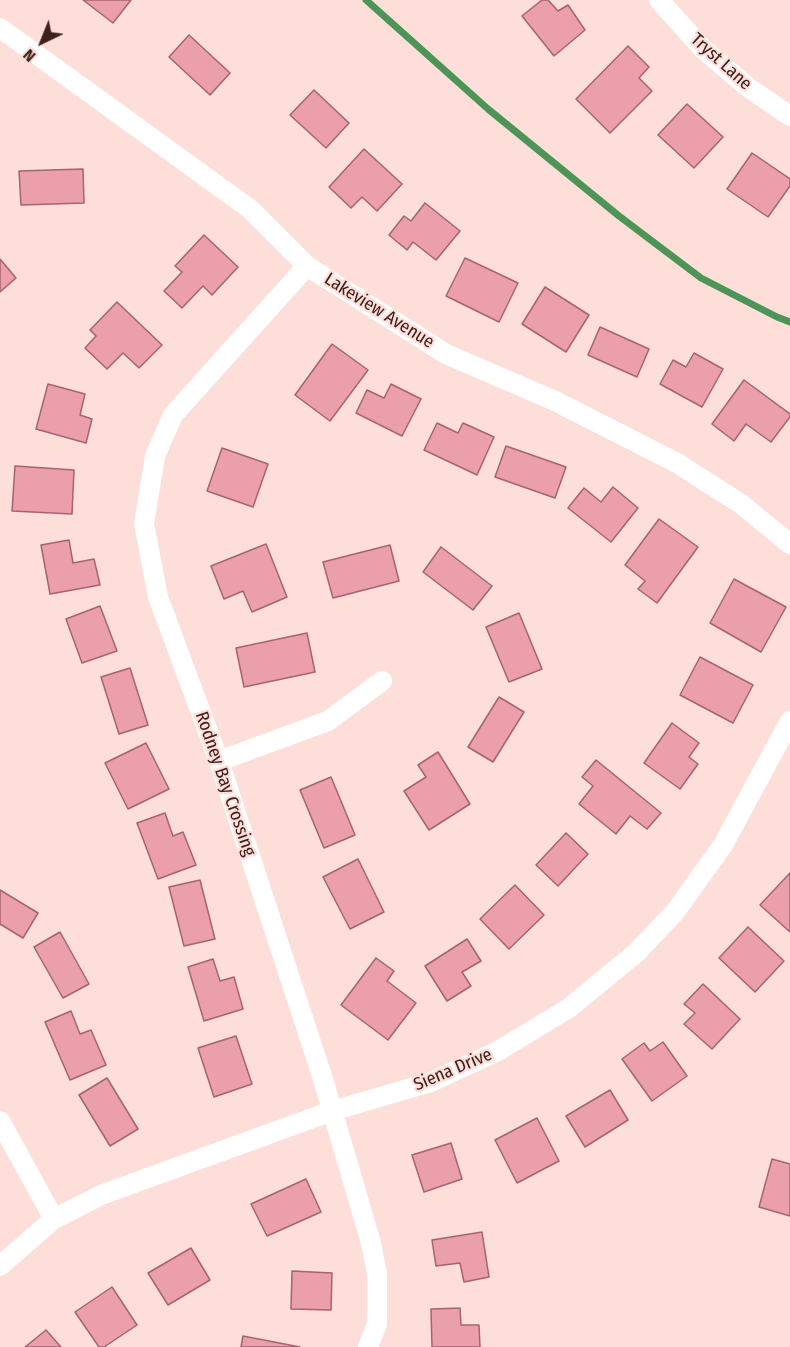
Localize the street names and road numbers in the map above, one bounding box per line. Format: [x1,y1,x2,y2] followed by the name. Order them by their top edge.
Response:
[686,29,756,95] street label: Tryst Lane
[320,269,438,353] street label: Lakeview Avenue
[190,709,260,859] street label: Rodney Bay Crossing
[411,1044,495,1096] street label: Siena Drive

